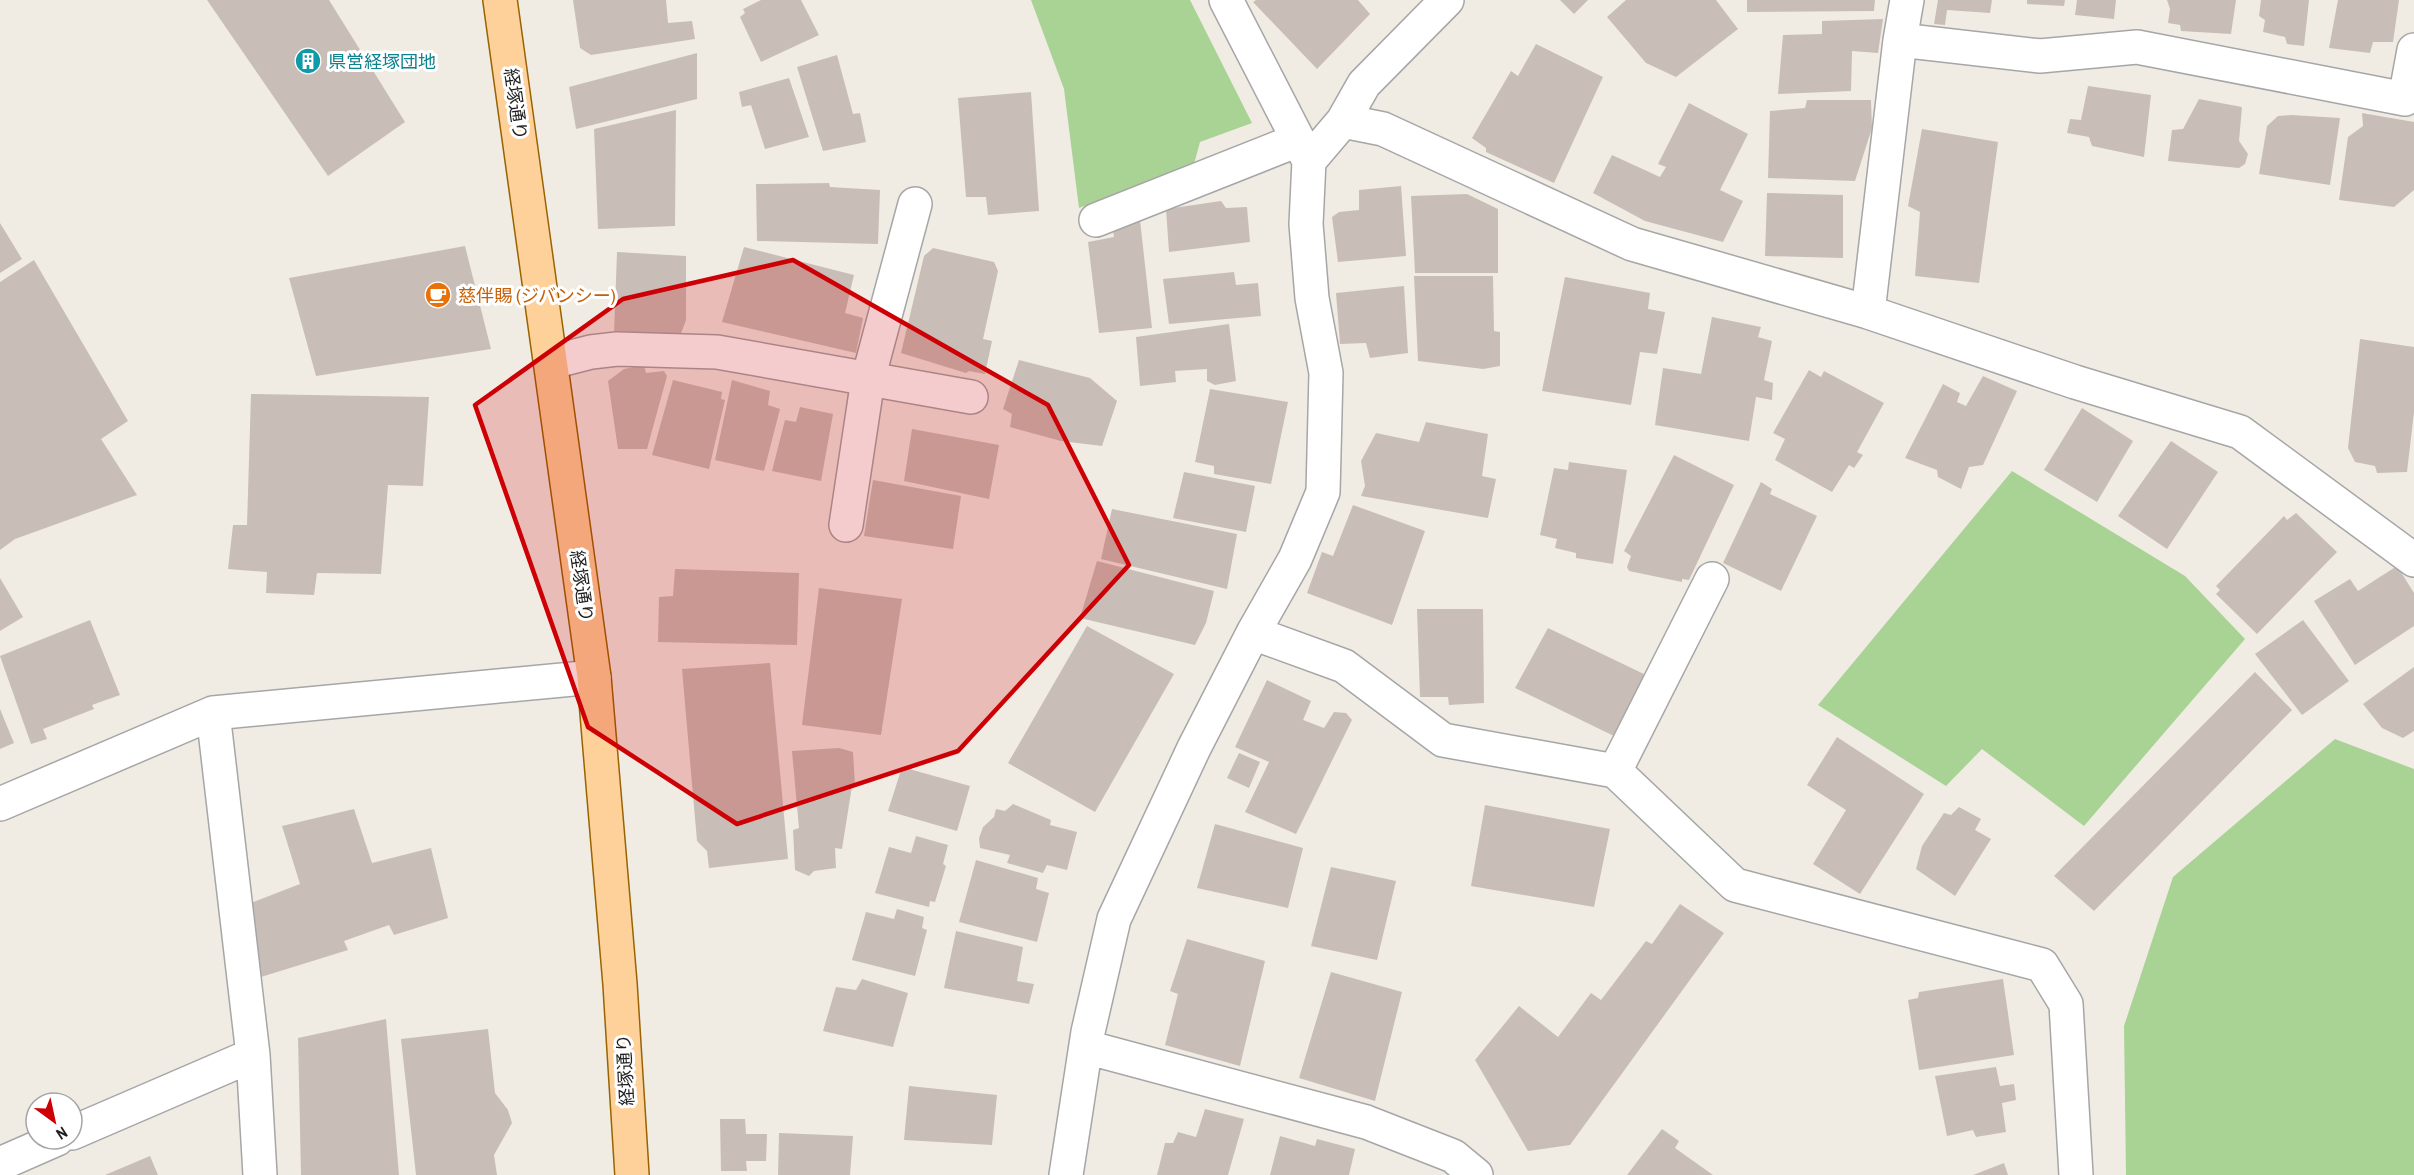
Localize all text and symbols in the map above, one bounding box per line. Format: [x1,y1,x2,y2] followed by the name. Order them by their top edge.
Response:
[293,46,323,76] building icon: 県営経塚団地
[328,49,436,74] place label: 県営経塚団地
[499,67,533,141] street label: 経塚通り
[423,280,453,310] cafe icon: 慈伴賜 (ジバンシー)
[458,283,616,308] place label: 慈伴賜 (ジバンシー)
[565,549,599,623] street label: 経塚通り
[611,1033,639,1107] street label: 経塚通り
[24,1091,84,1151] north arrow
[52,1122,72,1145] text: N

